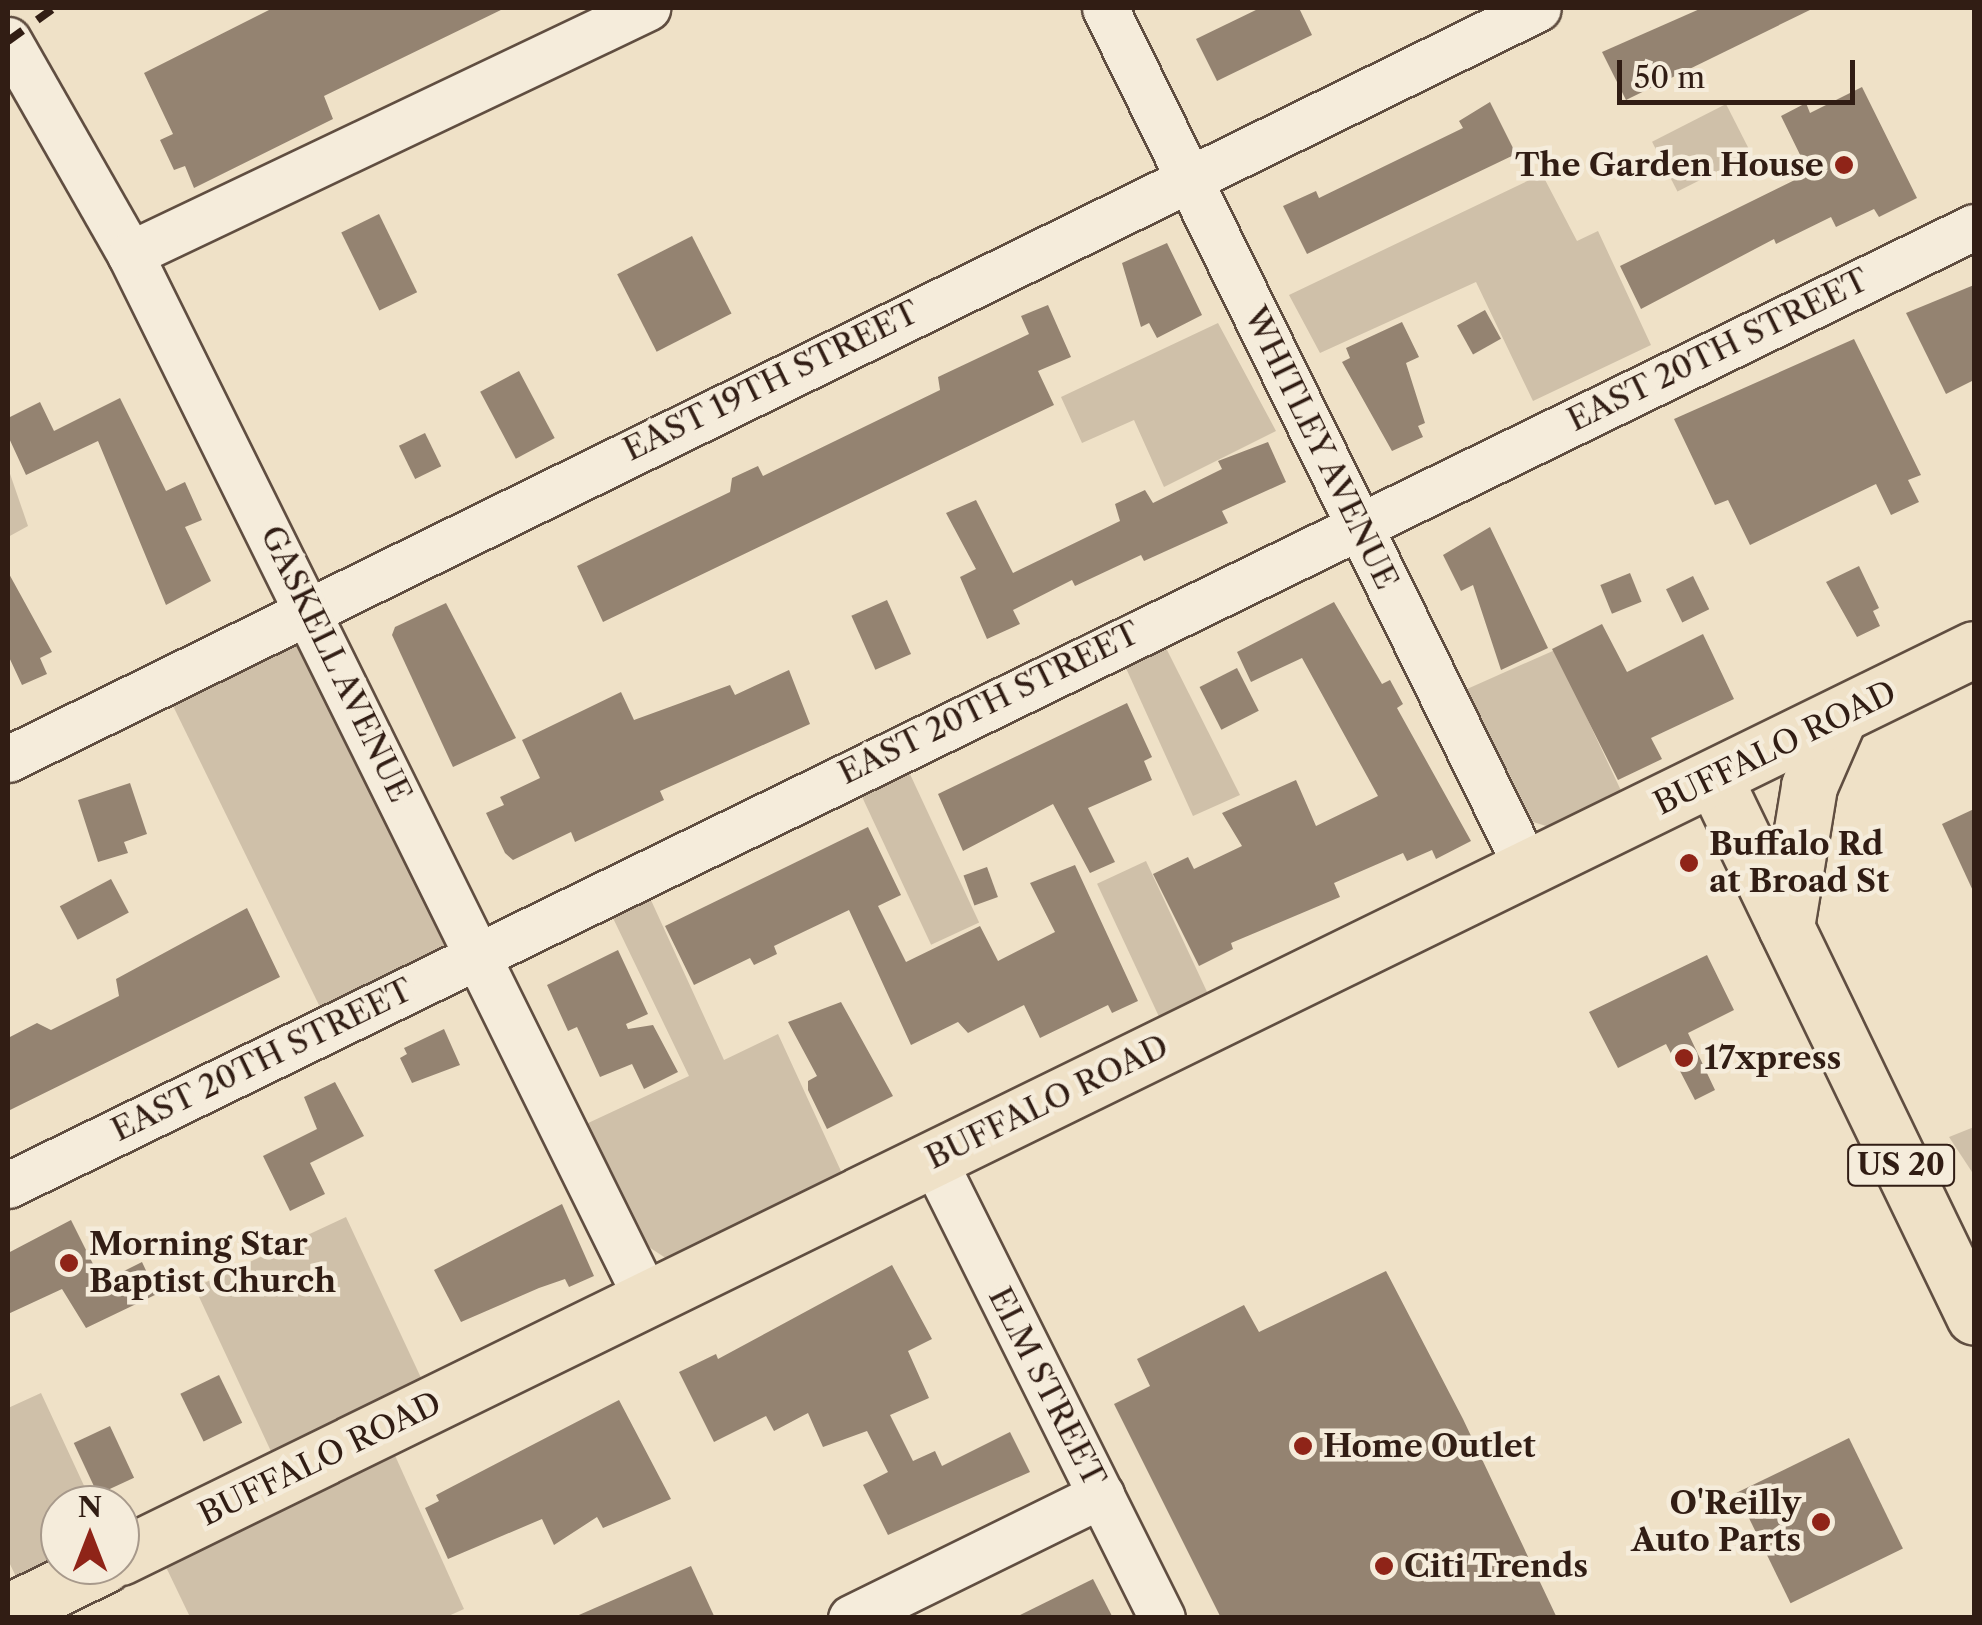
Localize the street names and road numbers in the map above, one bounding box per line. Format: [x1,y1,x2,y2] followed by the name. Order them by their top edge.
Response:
[1561,260,1875,440] street label: EAST 20TH STREET
[617,293,925,469] street label: EAST 19TH STREET
[1235,299,1407,597] street label: WHITLEY AVENUE
[252,518,420,810] street label: GASKELL AVENUE
[832,613,1146,793] street label: EAST 20TH STREET
[1648,673,1902,823] street label: BUFFALO ROAD
[105,970,419,1150] street label: EAST 20TH STREET
[920,1027,1174,1177] street label: BUFFALO ROAD
[1846,1140,1956,1190] road number: US 20
[980,1281,1114,1493] street label: ELM STREET
[193,1384,447,1534] street label: BUFFALO ROAD

